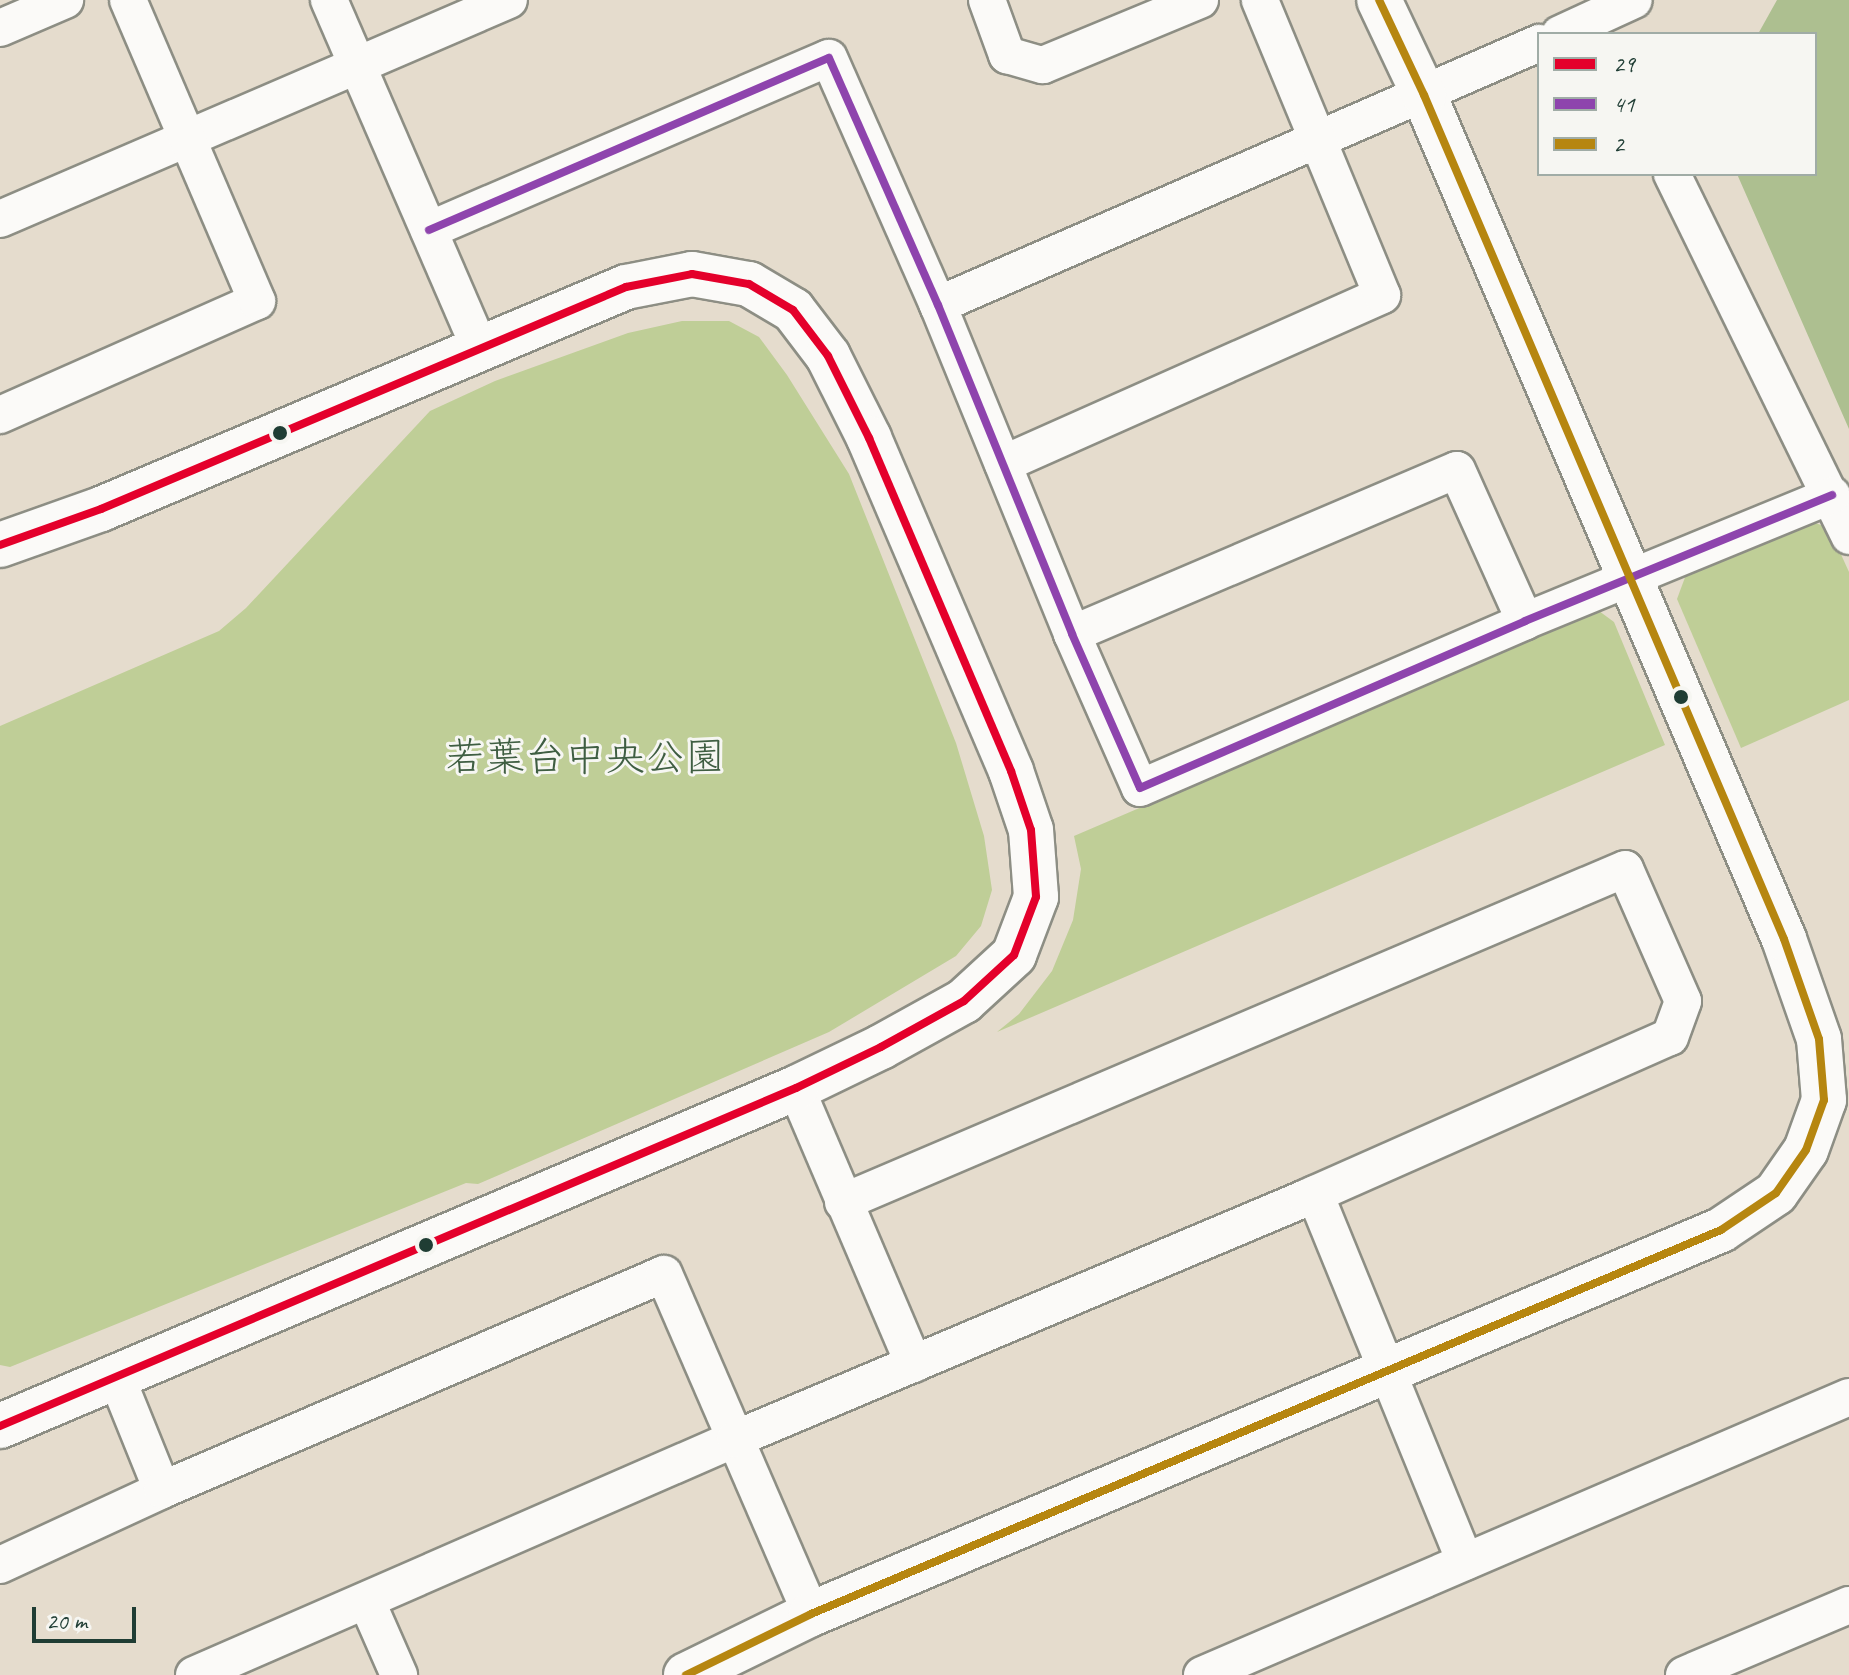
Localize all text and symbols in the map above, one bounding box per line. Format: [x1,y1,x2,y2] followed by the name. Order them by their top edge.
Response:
[1537,32,1817,176] legend
[1613,49,1635,79] text: 29
[1613,89,1635,119] text: 41
[1613,129,1624,159] text: 2
[272,425,288,441] unlabelled marker
[1673,689,1689,705] unlabelled marker
[445,733,725,781] park label: 若葉台中央公園
[418,1237,434,1253] unlabelled marker
[36,1591,140,1641] scale bar
[46,1606,87,1636] text: 20 m

